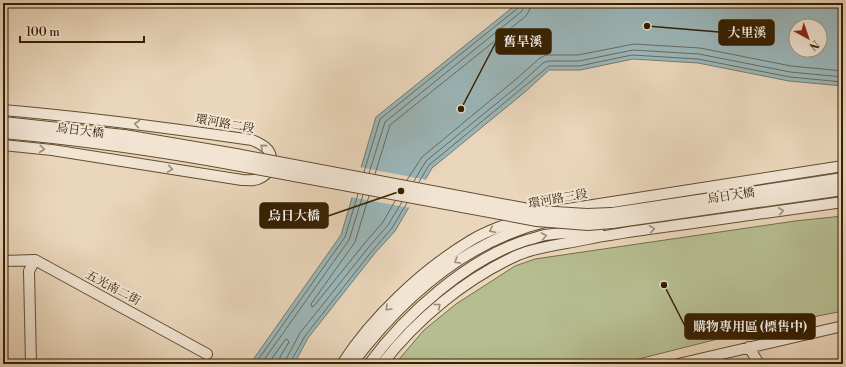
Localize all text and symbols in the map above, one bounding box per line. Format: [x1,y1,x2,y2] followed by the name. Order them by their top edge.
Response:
[20,18,144,44] scale bar
[788,18,828,58] north arrow
[719,20,774,45] callout: 大里溪
[26,25,60,40] text: 100 m
[727,25,767,41] text: 大里溪
[496,29,551,54] callout: 舊旱溪
[503,34,543,50] text: 舊旱溪
[806,37,822,53] text: N
[194,111,256,137] street label: 環河路二段
[134,120,140,129] one-way arrow
[55,121,105,141] street label: 烏日大橋
[39,145,45,154] one-way arrow
[261,145,268,152] one-way arrow
[167,164,173,173] one-way arrow
[706,185,756,207] street label: 烏日大橋
[527,186,589,212] street label: 環河路三段
[260,203,328,228] callout: 烏日大橋
[778,207,784,216] one-way arrow
[268,208,320,224] text: 烏日大橋
[488,225,496,233] one-way arrow
[649,225,655,234] one-way arrow
[541,232,547,241] one-way arrow
[454,256,461,264] one-way arrow
[83,267,144,309] street label: 五光南二街
[385,303,393,311] one-way arrow
[434,304,441,311] one-way arrow
[685,314,815,339] callout: 購物專用區 (標售中)
[693,319,807,335] text: 購物專用區 (標售中)

